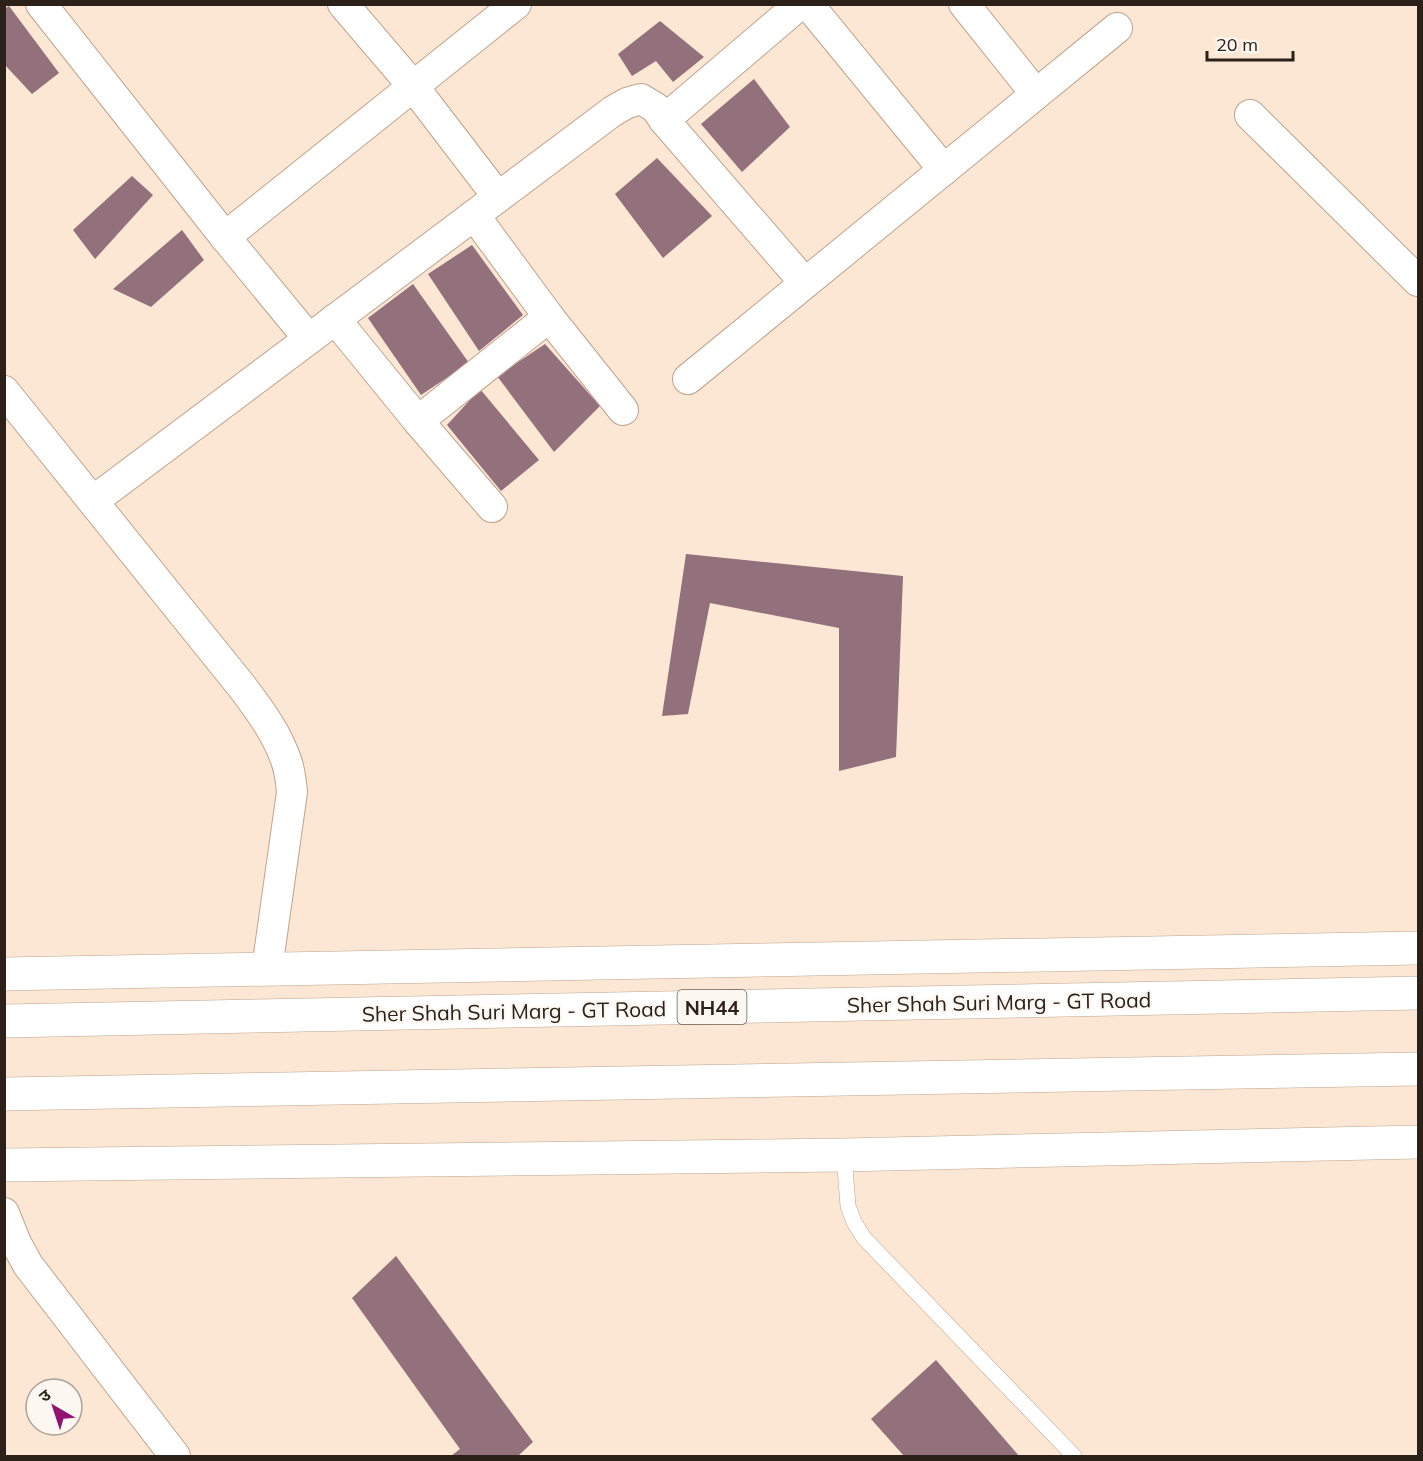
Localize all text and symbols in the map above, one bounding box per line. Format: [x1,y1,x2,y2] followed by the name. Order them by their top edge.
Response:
[1207,24,1292,62] scale bar
[1216,33,1258,56] text: 20 m
[847,986,1151,1018] street label: Sher Shah Suri Marg - GT Road
[678,990,746,1024] road number: NH44
[362,995,666,1027] street label: Sher Shah Suri Marg - GT Road
[24,1377,84,1437] north arrow
[35,1384,55,1406] text: उ

